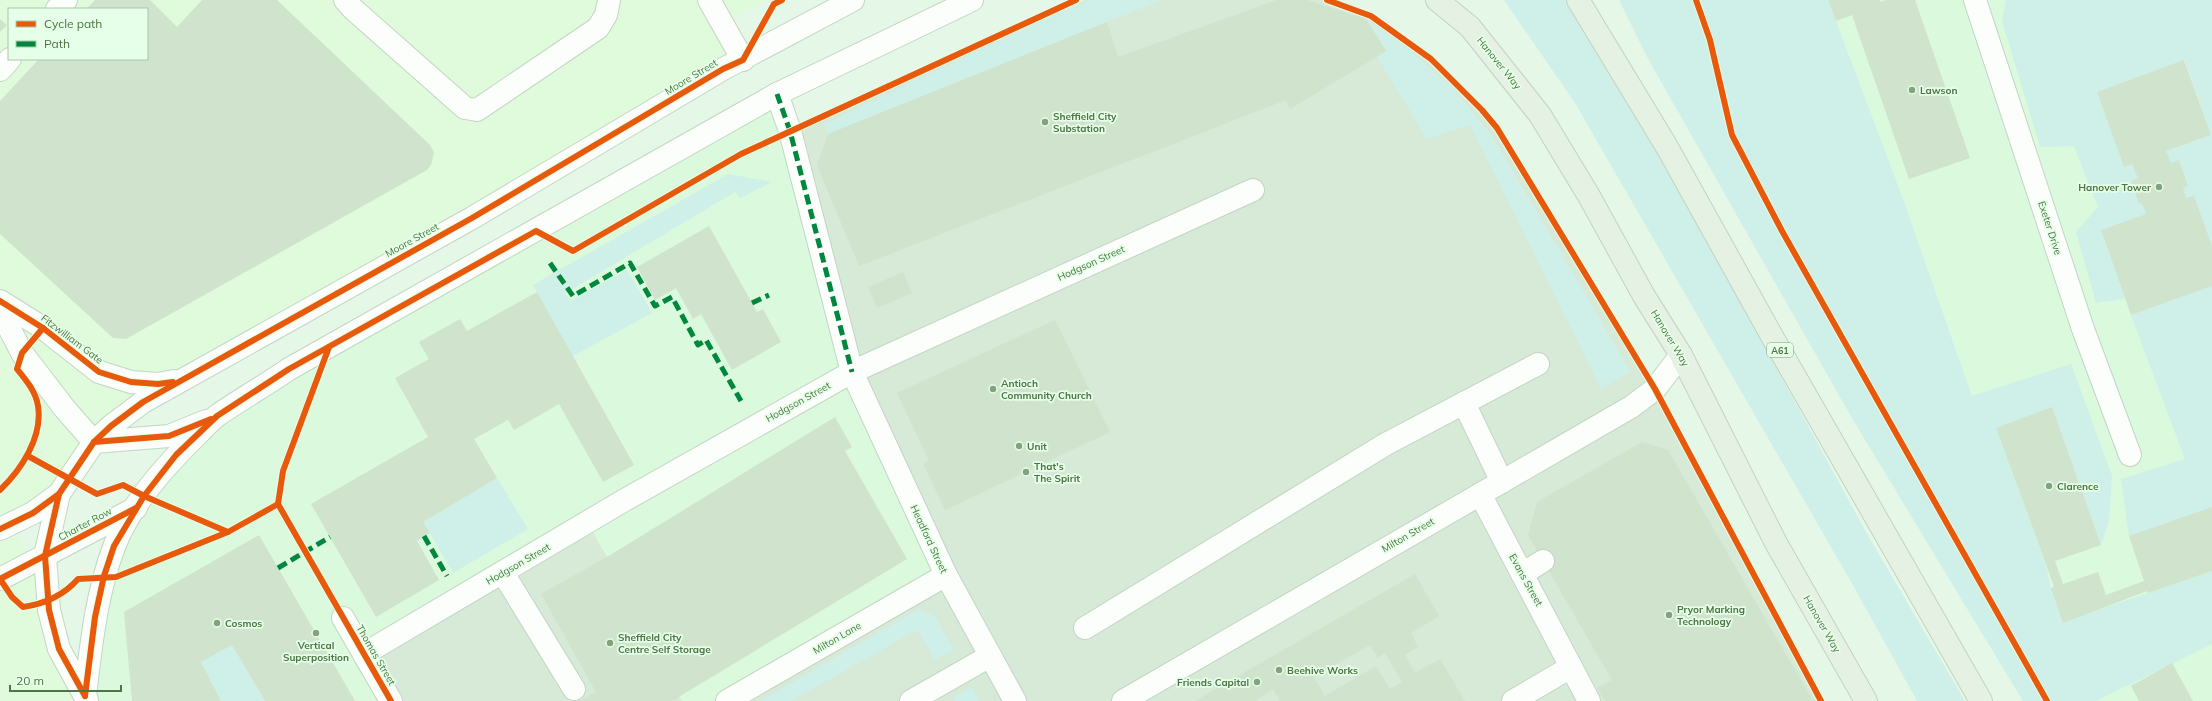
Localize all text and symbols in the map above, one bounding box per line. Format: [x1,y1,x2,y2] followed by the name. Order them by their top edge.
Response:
[8,8,148,60] legend
[44,16,102,31] text: Cycle path
[1474,34,1525,92] street label: Hanover Way
[44,36,70,51] text: Path
[662,56,720,98] street label: Moore Street
[1920,84,1957,97] place label: Lawson
[1907,85,1917,95] marker: Lawson
[1053,110,1117,135] place label: Sheffield City Substation
[1040,117,1050,127] marker: Sheffield City Substation
[2078,181,2151,194] place label: Hanover Tower
[2154,182,2164,192] marker: Hanover Tower
[2035,199,2065,257] street label: Exeter Drive
[383,220,442,260] street label: Moore Street
[1055,242,1127,284] street label: Hodgson Street
[1648,307,1692,369] street label: Hanover Way
[38,311,106,367] street label: Fitzwilliam Gate
[1767,343,1793,357] road number: A61
[1001,377,1092,402] place label: Antioch Community Church
[763,379,833,425] street label: Hodgson Street
[988,384,998,394] marker: Antioch Community Church
[1027,440,1047,453] place label: Unit
[1014,441,1024,451] marker: Unit
[1034,460,1080,485] place label: That's The Spirit
[1021,467,1031,477] marker: That's The Spirit
[2057,480,2099,493] place label: Clarence
[2044,481,2054,491] marker: Clarence
[907,503,951,576] street label: Headford Street
[56,504,114,544] street label: Charter Row
[1379,514,1437,555] street label: Milton Street
[483,540,553,588] street label: Hodgson Street
[1506,551,1546,609] street label: Evans Street
[1800,593,1844,656] street label: Hanover Way
[1677,603,1745,628] place label: Pryor Marking Technology
[1664,610,1674,620] marker: Pryor Marking Technology
[225,617,262,630] place label: Cosmos
[212,618,222,628] marker: Cosmos
[810,619,864,657] street label: Milton Lane
[353,622,399,688] street label: Thomas Street
[311,628,321,638] marker: Vertical Superposition
[618,631,711,656] place label: Sheffield City Centre Self Storage
[605,638,615,648] marker: Sheffield City Centre Self Storage
[283,639,349,664] place label: Vertical Superposition
[1287,664,1358,677] place label: Beehive Works
[1274,665,1284,675] marker: Beehive Works
[10,667,121,693] scale bar
[16,673,44,688] text: 20 m
[1177,676,1249,689] place label: Friends Capital
[1252,677,1262,687] marker: Friends Capital

